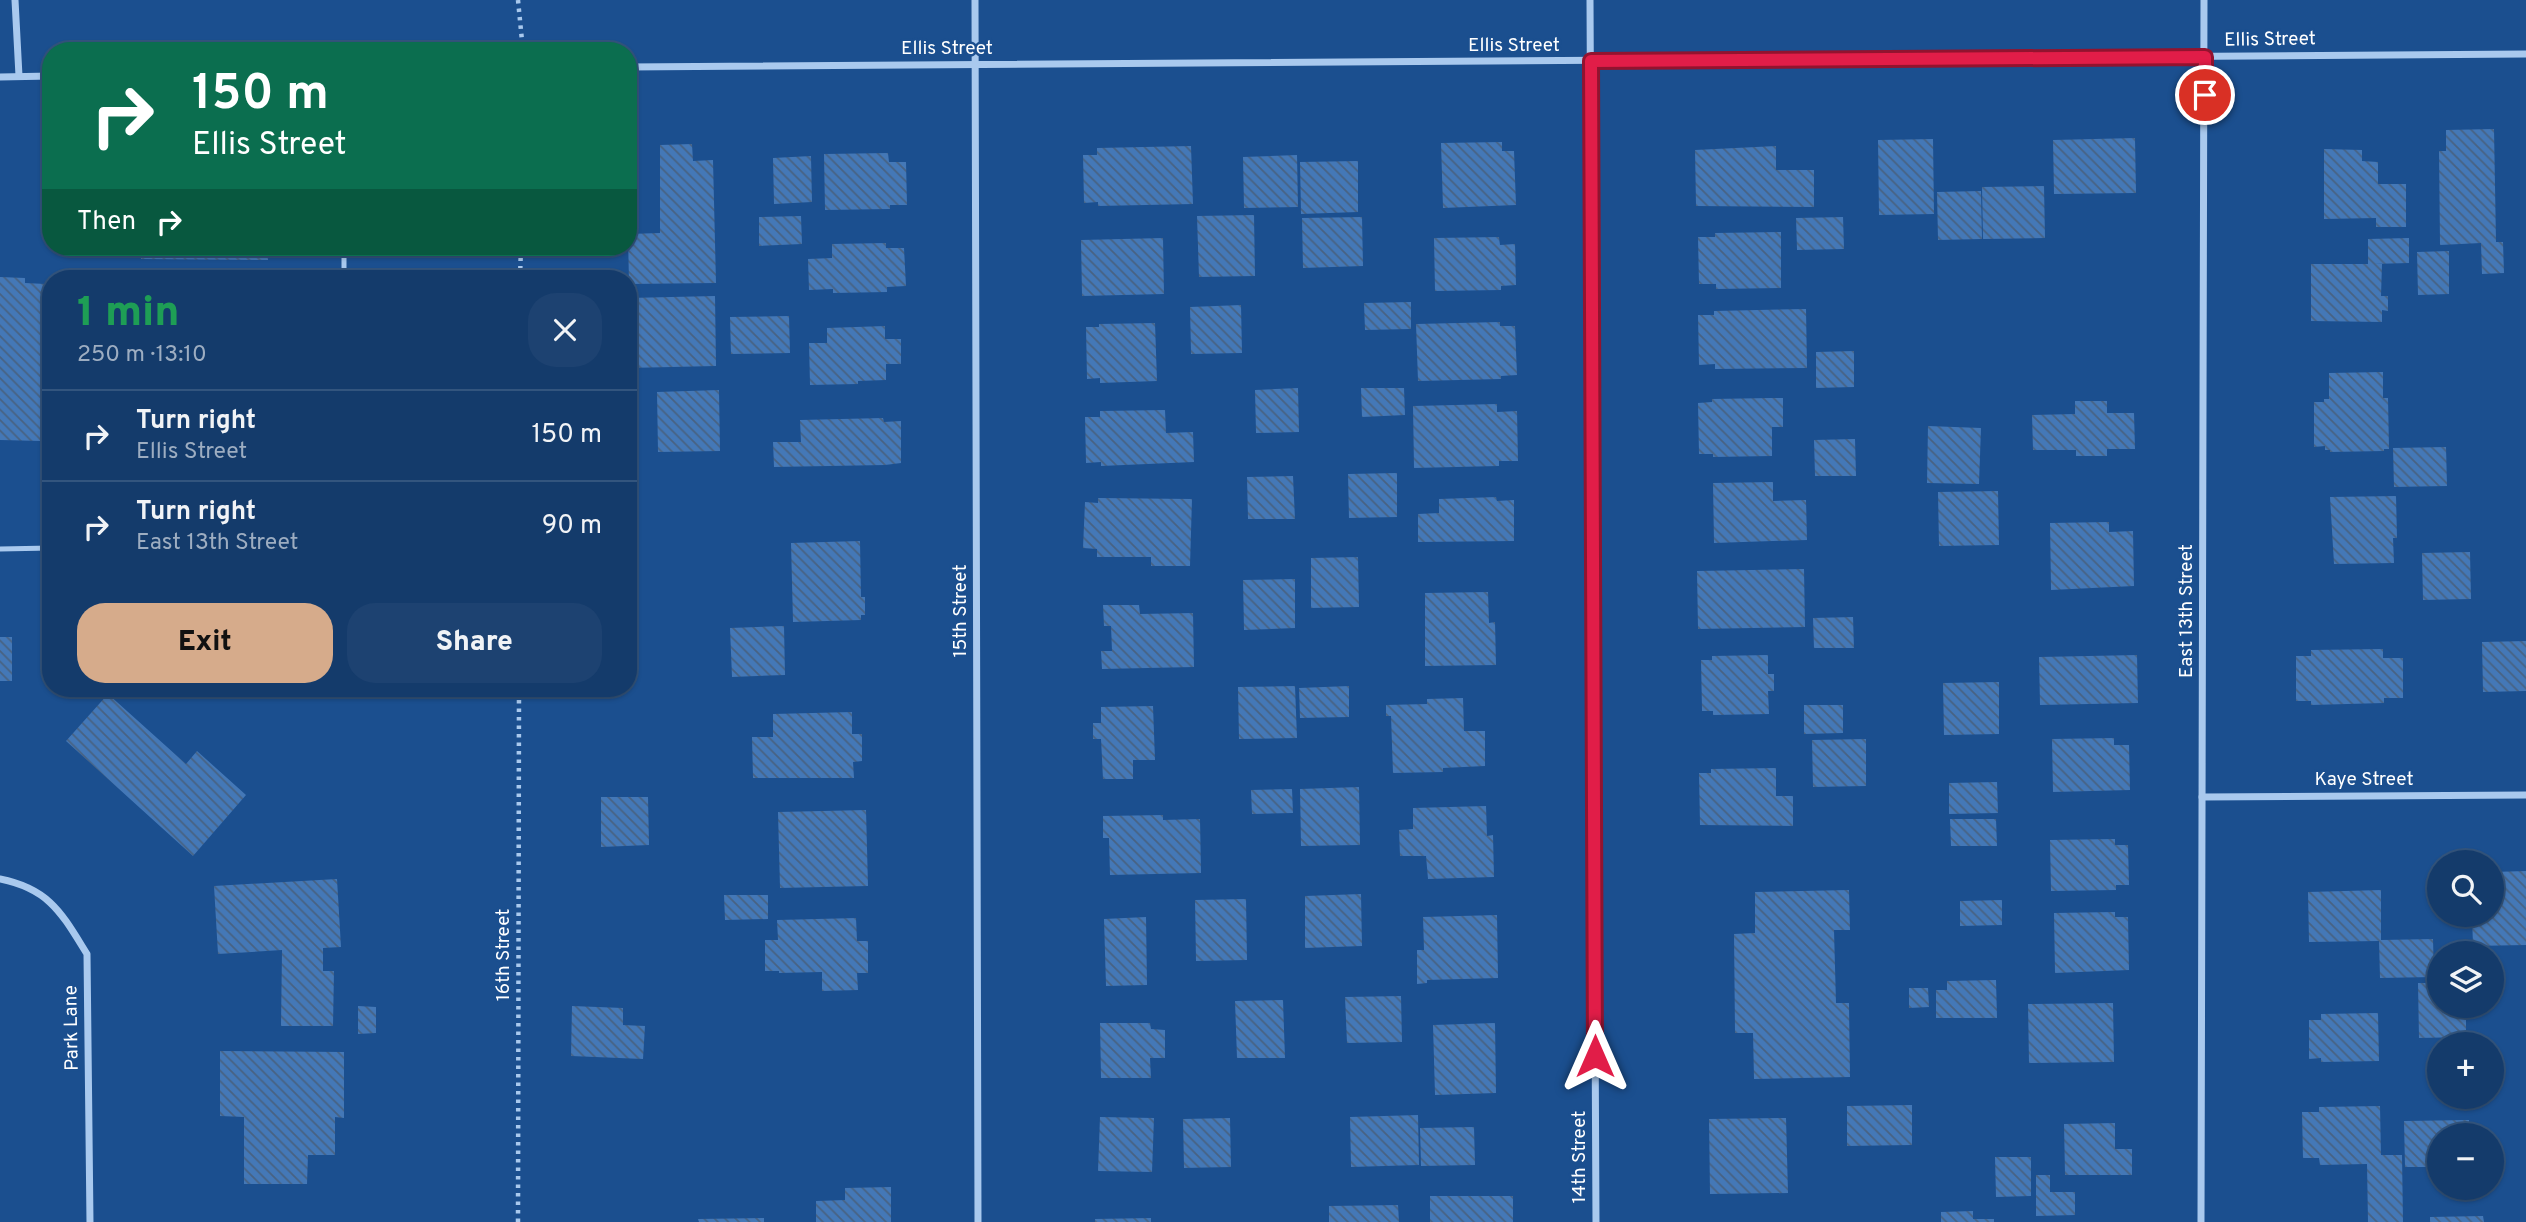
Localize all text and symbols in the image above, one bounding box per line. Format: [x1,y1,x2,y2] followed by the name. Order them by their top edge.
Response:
[2224,27,2316,53] street label: Ellis Street
[1468,34,1560,58] street label: Ellis Street
[901,37,993,61] street label: Ellis Street
[192,65,329,127] text: 150 m
[2175,65,2235,125] pin
[77,70,168,161] icon: right
[2186,76,2224,114] icon: arrive
[192,126,347,166] text: Ellis Street
[150,203,188,241] icon: right
[77,206,136,239] text: Then
[77,288,180,341] text: 1 min
[528,293,602,367] button: close
[77,341,207,370] text: 250 m · 13:10
[136,405,256,438] text: Turn right
[77,417,115,455] icon: right
[531,419,602,452] text: 150 m
[136,438,247,467] text: Ellis Street
[136,496,256,529] text: Turn right
[77,508,115,546] icon: right
[542,510,602,543] text: 90 m
[136,529,298,558] text: East 13th Street
[2175,544,2199,678] street label: East 13th Street
[949,564,973,658] street label: 15th Street
[77,603,333,683] button: Exit
[347,603,602,683] button: Share
[2314,768,2414,792] street label: Kaye Street
[2427,850,2504,1200] map controls
[2427,850,2504,927] button: search
[492,909,516,1001] street label: 16th Street
[2427,941,2504,1018] button: layers
[59,985,85,1071] street label: Park Lane
[1558,1019,1632,1093] position arrow
[2427,1032,2504,1109] button: +
[1568,1111,1592,1203] street label: 14th Street
[2427,1123,2504,1200] button: −

